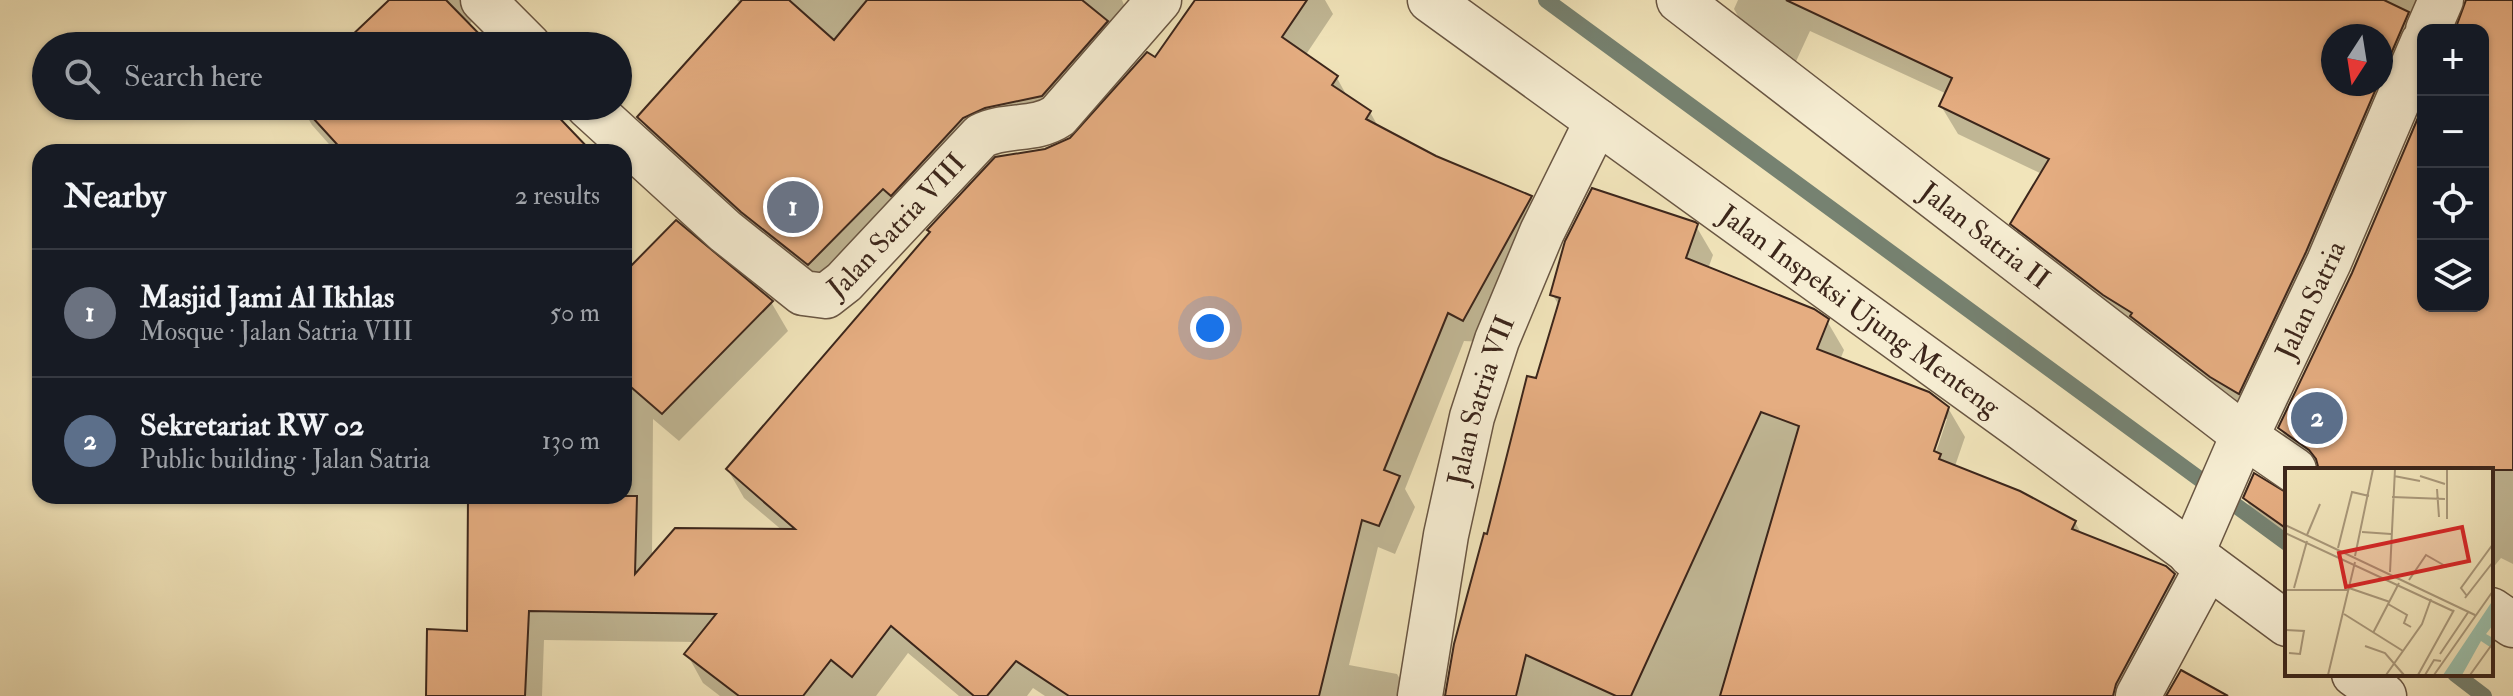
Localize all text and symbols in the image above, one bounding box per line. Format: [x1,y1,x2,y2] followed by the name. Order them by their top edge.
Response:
[2321,24,2393,96] north arrow
[2417,24,2489,312] map controls
[2417,24,2489,96] button: +
[32,32,632,120] search box
[60,54,104,98] icon: search
[124,58,263,95] text: Search here
[2417,96,2489,168] button: −
[820,146,973,306] street label: Jalan Satria VIII
[2417,168,2489,240] button: locate
[1912,174,2057,297] street label: Jalan Satria II
[64,175,166,218] text: Nearby
[767,177,819,237] pin: 1
[515,180,600,212] text: 2 results
[1711,197,2008,425] street label: Jalan Inspeksi Ujung Menteng
[2267,235,2354,366] street label: Jalan Satria
[2417,240,2489,312] button: layers
[140,279,394,316] text: Masjid Jami Al Ikhlas
[85,297,95,329] text: 1
[550,297,600,329] text: 50 m
[1190,308,1230,348] your location
[1440,310,1523,490] street label: Jalan Satria VII
[140,316,413,348] text: Mosque · Jalan Satria VIII
[2291,388,2343,448] pin: 2
[140,407,364,444] text: Sekretariat RW 02
[83,425,97,457] text: 2
[542,425,600,457] text: 130 m
[140,444,430,476] text: Public building · Jalan Satria
[2285,468,2493,676] inset map

